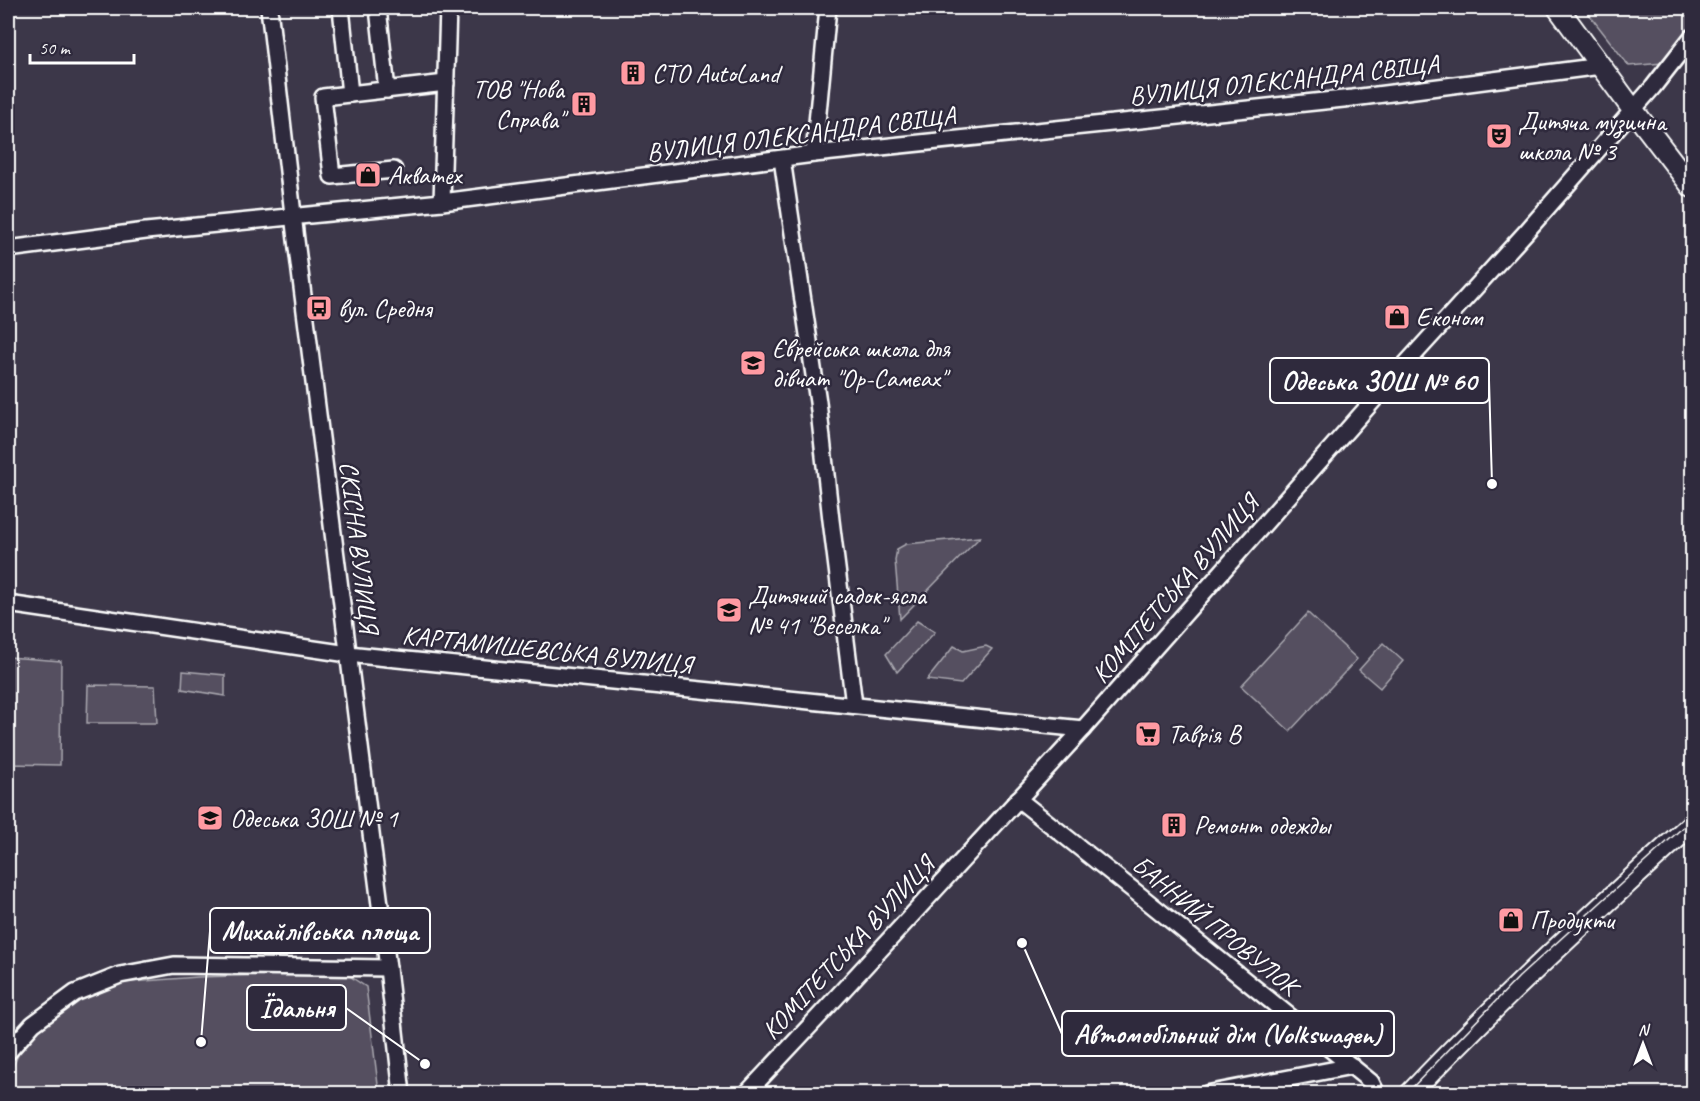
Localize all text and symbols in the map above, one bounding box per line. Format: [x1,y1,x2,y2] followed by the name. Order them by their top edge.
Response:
[30,27,134,65] scale bar
[39,37,72,59] text: 50 m
[1128,47,1442,113] street label: ВУЛИЦЯ ОЛЕКСАНДРА СВІЩА
[652,57,783,90] place label: СТО AutoLand
[618,58,648,88] building icon: СТО AutoLand
[472,73,569,136] place label: ТОВ "Нова Справа"
[569,89,599,119] building icon: ТОВ "Нова Справа"
[645,98,959,169] street label: ВУЛИЦЯ ОЛЕКСАНДРА СВІЩА
[1518,105,1668,168] place label: Дитяча музична школа № 3
[1484,121,1514,151] theatre icon: Дитяча музична школа № 3
[388,159,463,192] place label: Акватех
[353,160,383,190] shop icon: Акватех
[338,292,433,325] place label: вул. Средня
[304,293,334,323] bus stop icon: вул. Средня
[1416,301,1485,334] place label: Економ
[1382,302,1412,332] shop icon: Економ
[772,332,952,395] place label: Єврейська школа для дівчат "Ор-Самєах"
[738,348,768,378] school or university icon: Єврейська школа для дівчат "Ор-Самєах"
[1270,358,1489,403] callout: Одеська ЗОШ № 60
[1282,364,1479,398] text: Одеська ЗОШ № 60
[332,459,386,638] street label: CКІСНА ВУЛИЦЯ
[1084,485,1268,690] street label: КОМІТЕТСЬКА ВУЛИЦЯ
[748,579,927,642] place label: Дитячий садок-ясла № 41 "Веселка"
[714,595,744,625] school or university icon: Дитячий садок-ясла № 41 "Веселка"
[401,618,697,682] street label: КАРТАМИШЕВСЬКА ВУЛИЦЯ
[1168,718,1242,751] place label: Таврія В
[1133,719,1163,749] supermarket icon: Таврія В
[230,802,399,835] place label: Одеська ЗОШ № 1
[195,803,225,833] school or university icon: Одеська ЗОШ № 1
[1194,809,1333,842] place label: Ремонт одежды
[1159,810,1189,840] building icon: Ремонт одежды
[755,847,944,1047] street label: КОМІТЕТСЬКА ВУЛИЦЯ
[1125,848,1308,1005] street label: БАННИЙ ПРОВУЛОК
[1530,904,1617,937] place label: Продукти
[1496,905,1526,935] shop icon: Продукти
[210,908,430,953] callout: Михайлівська площа
[222,914,420,948] text: Михайлівська площа
[247,985,346,1030] callout: Їдальня
[260,991,337,1025] text: Їдальня
[1062,1011,1394,1056] callout: Автомобільний дім (Volkswagen)
[1613,1014,1673,1074] north arrow
[1074,1017,1384,1051] text: Автомобільний дім (Volkswagen)
[1638,1020,1651,1040] text: N

